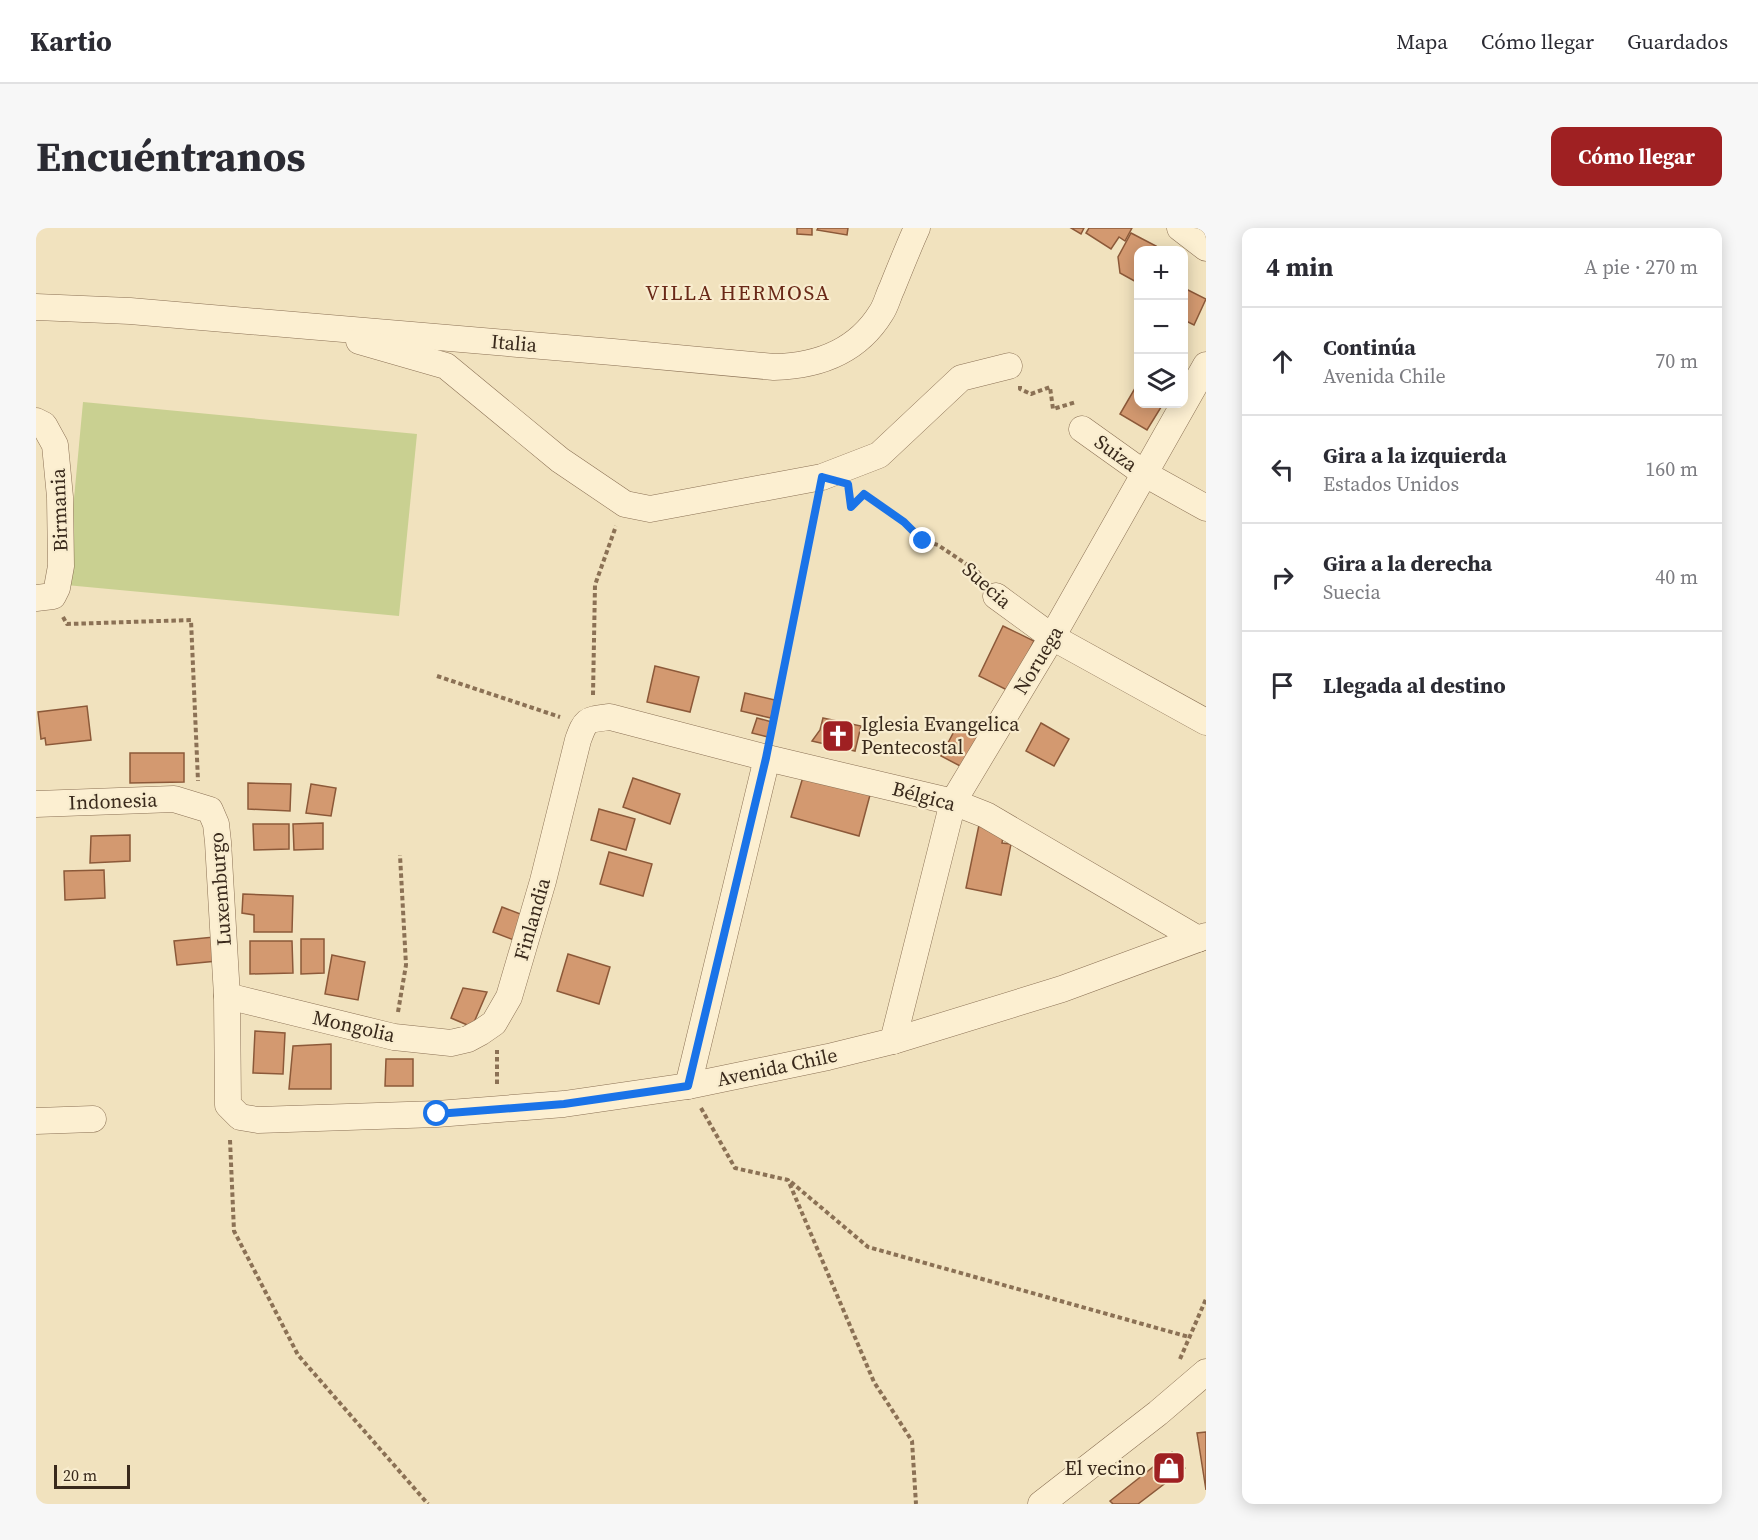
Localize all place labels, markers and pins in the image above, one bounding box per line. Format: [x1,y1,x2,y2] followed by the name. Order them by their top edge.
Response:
[861,710,1020,761] place label: Iglesia Evangelica Pentecostal
[820,718,856,754] church icon: Iglesia Evangelica Pentecostal
[1151,1450,1187,1486] shop icon: El vecino
[1065,1454,1146,1482] place label: El vecino

